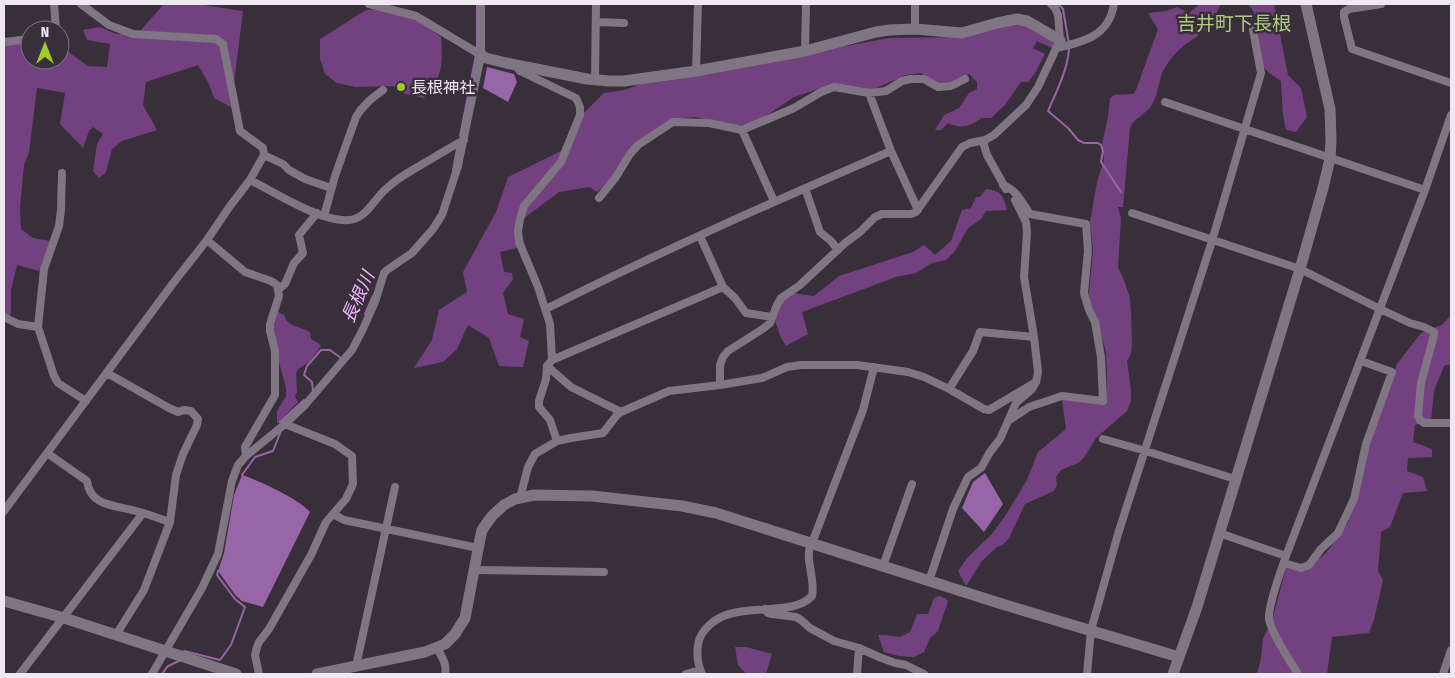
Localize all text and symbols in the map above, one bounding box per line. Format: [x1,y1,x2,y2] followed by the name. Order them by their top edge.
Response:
[1177,12,1291,35] district label: 吉井町下長根
[20,20,70,70] north arrow
[41,24,49,41] text: N
[411,78,475,97] place label: 長根神社
[395,81,407,93] marker: 長根神社
[337,266,380,326] water label: 長根川

